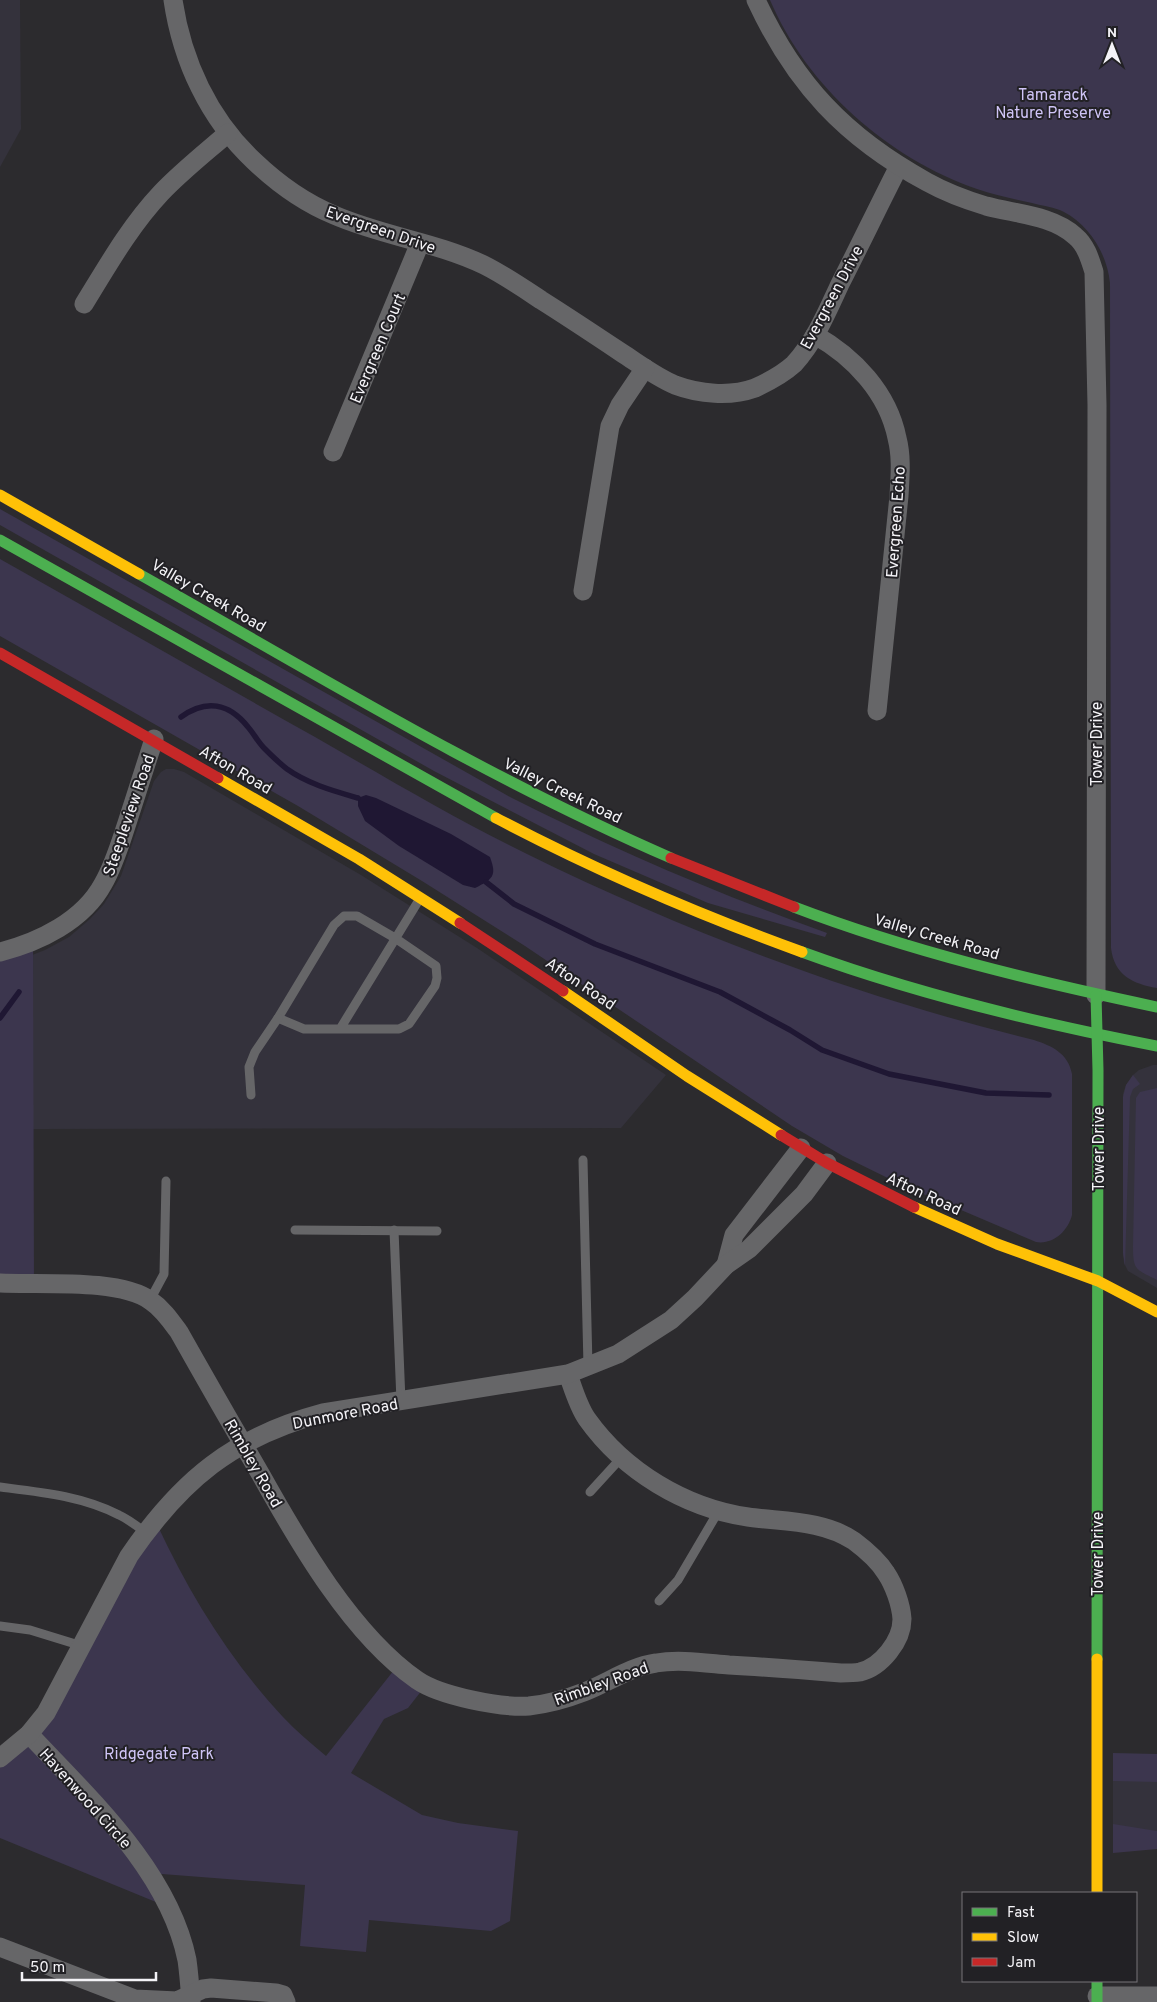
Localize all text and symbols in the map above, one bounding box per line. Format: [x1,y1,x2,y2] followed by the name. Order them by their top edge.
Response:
[1087,20,1137,70] north arrow
[1107,25,1117,42] text: N
[995,86,1111,124] park label: Tamarack Nature Preserve
[323,203,438,259] street label: Evergreen Drive
[797,243,869,353] street label: Evergreen Drive
[347,291,411,407] street label: Evergreen Court
[883,465,911,579] street label: Evergreen Echo
[147,556,269,638] street label: Valley Creek Road
[1088,702,1108,786] street label: Tower Drive
[195,742,275,800] street label: Afton Road
[100,752,160,879] street label: Steepleview Road
[499,754,625,829] street label: Valley Creek Road
[871,910,1001,965] street label: Valley Creek Road
[541,954,619,1016] street label: Afton Road
[1090,1107,1110,1191] street label: Tower Drive
[882,1169,964,1221] street label: Afton Road
[291,1395,400,1435] street label: Dunmore Road
[219,1416,286,1512] street label: Rimbley Road
[1089,1512,1109,1596] street label: Tower Drive
[552,1659,652,1711] street label: Rimbley Road
[34,1745,135,1854] street label: Havenwood Circle
[104,1745,214,1765] park label: Ridgegate Park
[962,1892,1137,1982] legend
[1007,1904,1035,1923] text: Fast
[1007,1929,1039,1948] text: Slow
[22,1950,156,1982] scale bar
[1007,1954,1036,1973] text: Jam
[30,1959,65,1978] text: 50 m

